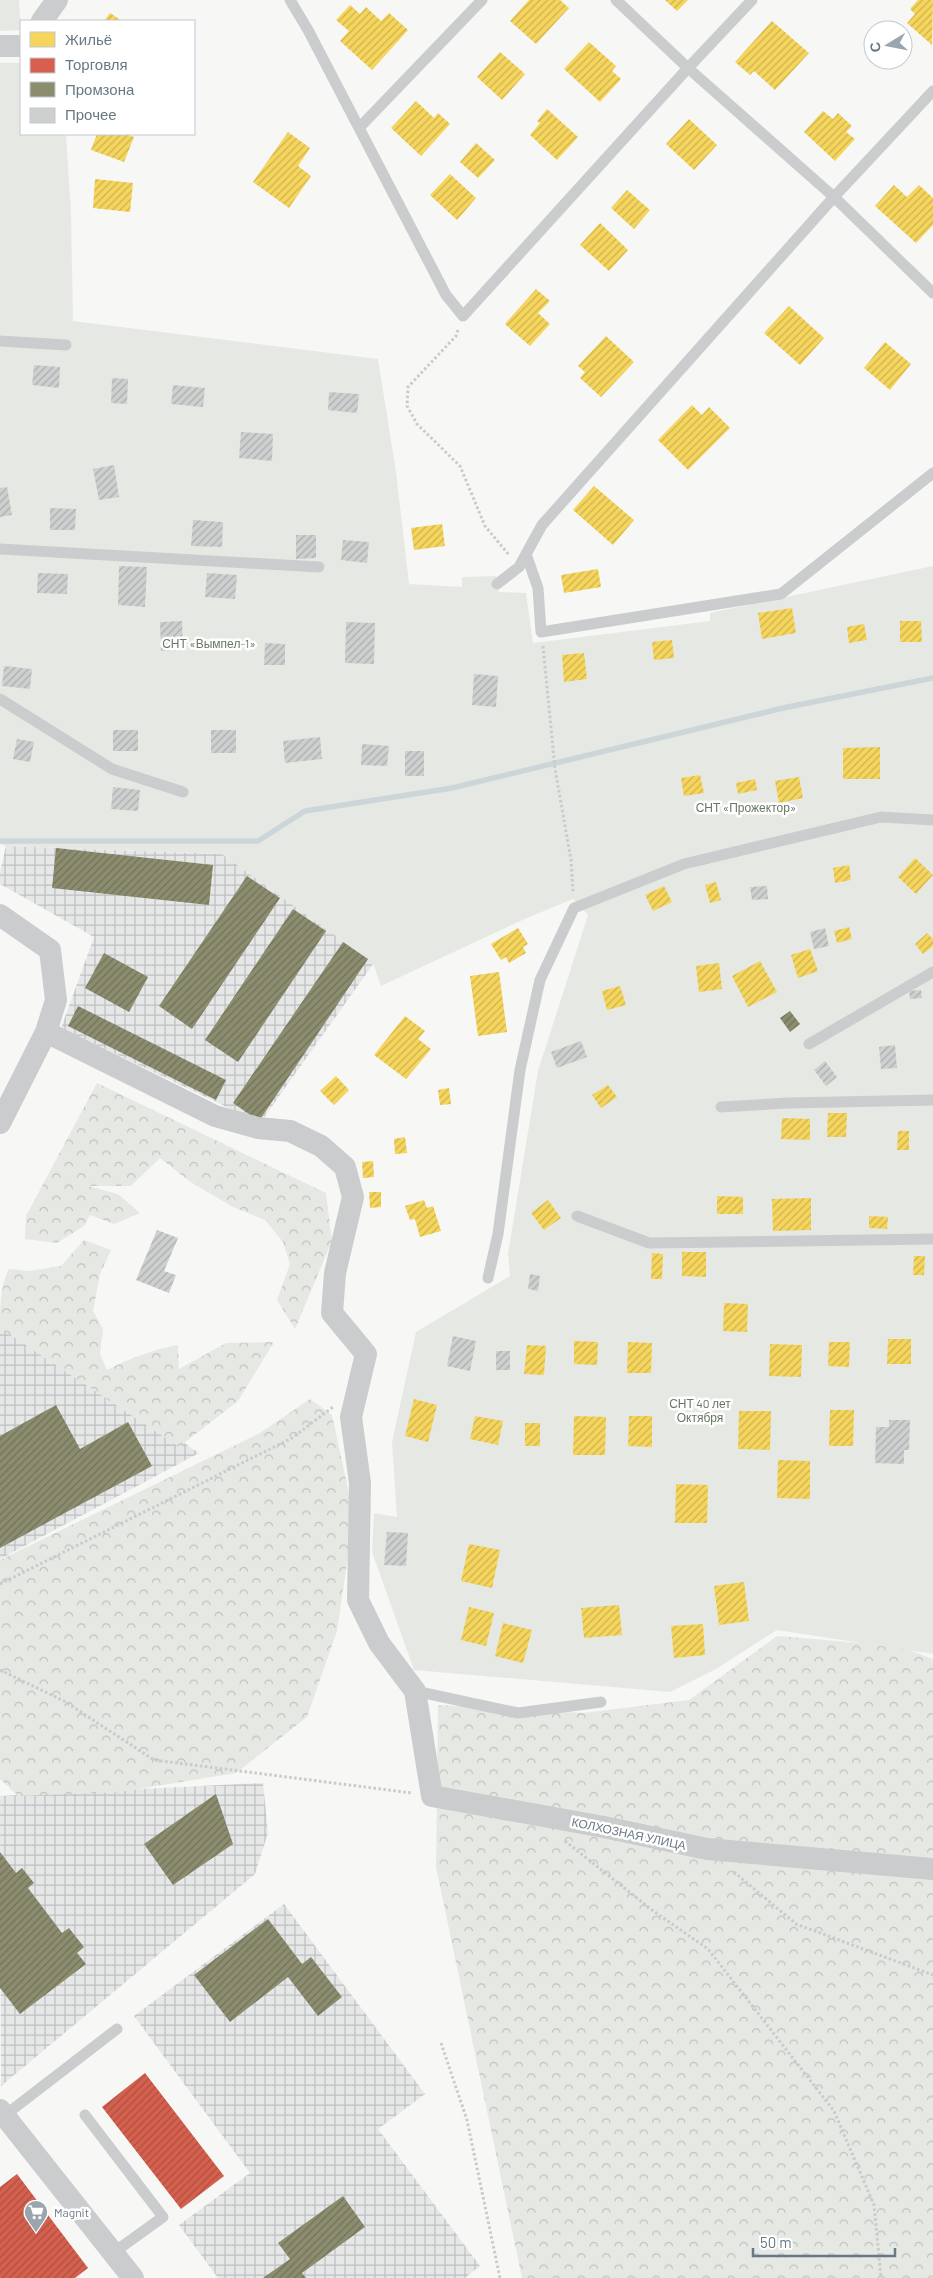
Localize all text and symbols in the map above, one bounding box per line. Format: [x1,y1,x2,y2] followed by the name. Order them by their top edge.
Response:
[20,20,195,135] legend
[863,20,913,70] north arrow
[65,30,112,48] text: Жильё
[865,41,884,54] text: С
[65,55,128,73] text: Торговля
[65,80,135,98] text: Промзона
[65,105,117,123] text: Прочее
[162,636,256,650] park label: СНТ «Вымпел-1»
[696,800,796,815] park label: СНТ «Прожектор»
[669,1396,731,1425] park label: СНТ 40 лет Октября
[570,1814,687,1853] street label: КОЛХОЗНАЯ УЛИЦА
[23,2199,49,2233] supermarket icon: Magnit
[54,2205,89,2219] place label: Magnit
[753,2226,896,2258] scale bar
[760,2233,792,2251] text: 50 m

